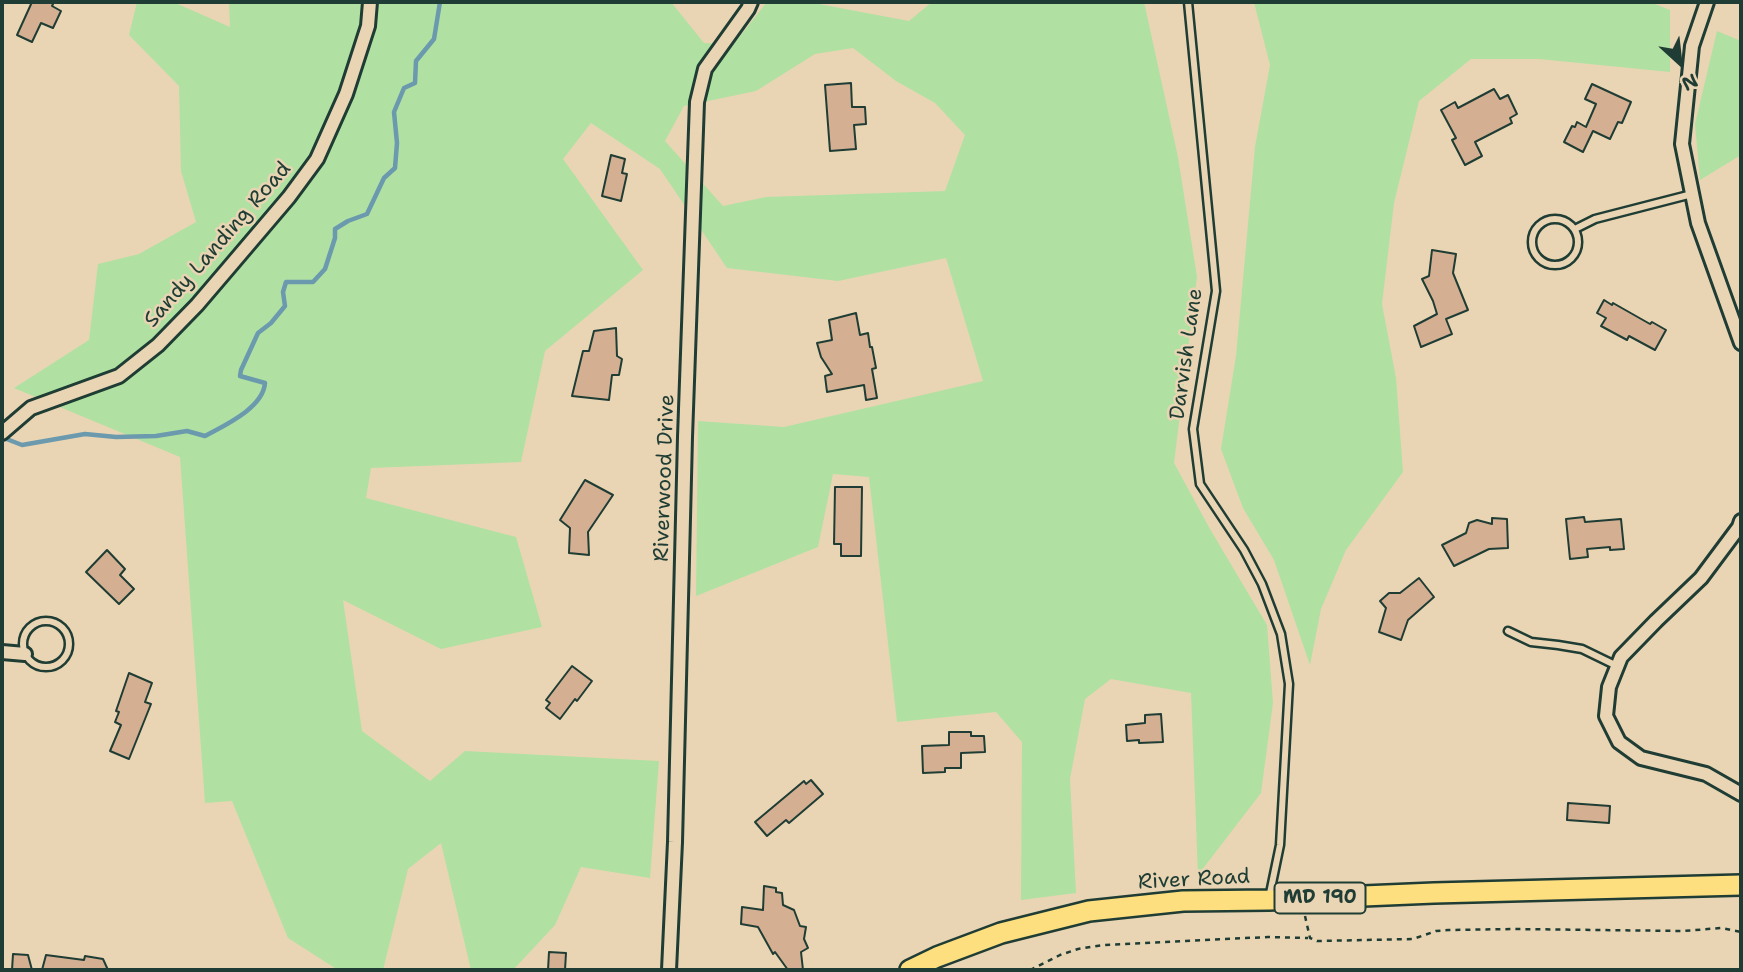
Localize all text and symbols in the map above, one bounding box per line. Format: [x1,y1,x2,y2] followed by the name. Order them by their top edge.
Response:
[1645,28,1715,98] north arrow
[1677,68,1702,97] text: N
[139,157,297,333] street label: Sandy Landing Road
[1165,287,1209,421] street label: Darvish Lane
[649,394,681,562] street label: Riverwood Drive
[1137,864,1251,896] street label: River Road
[1274,882,1366,914] road number: MD 190

